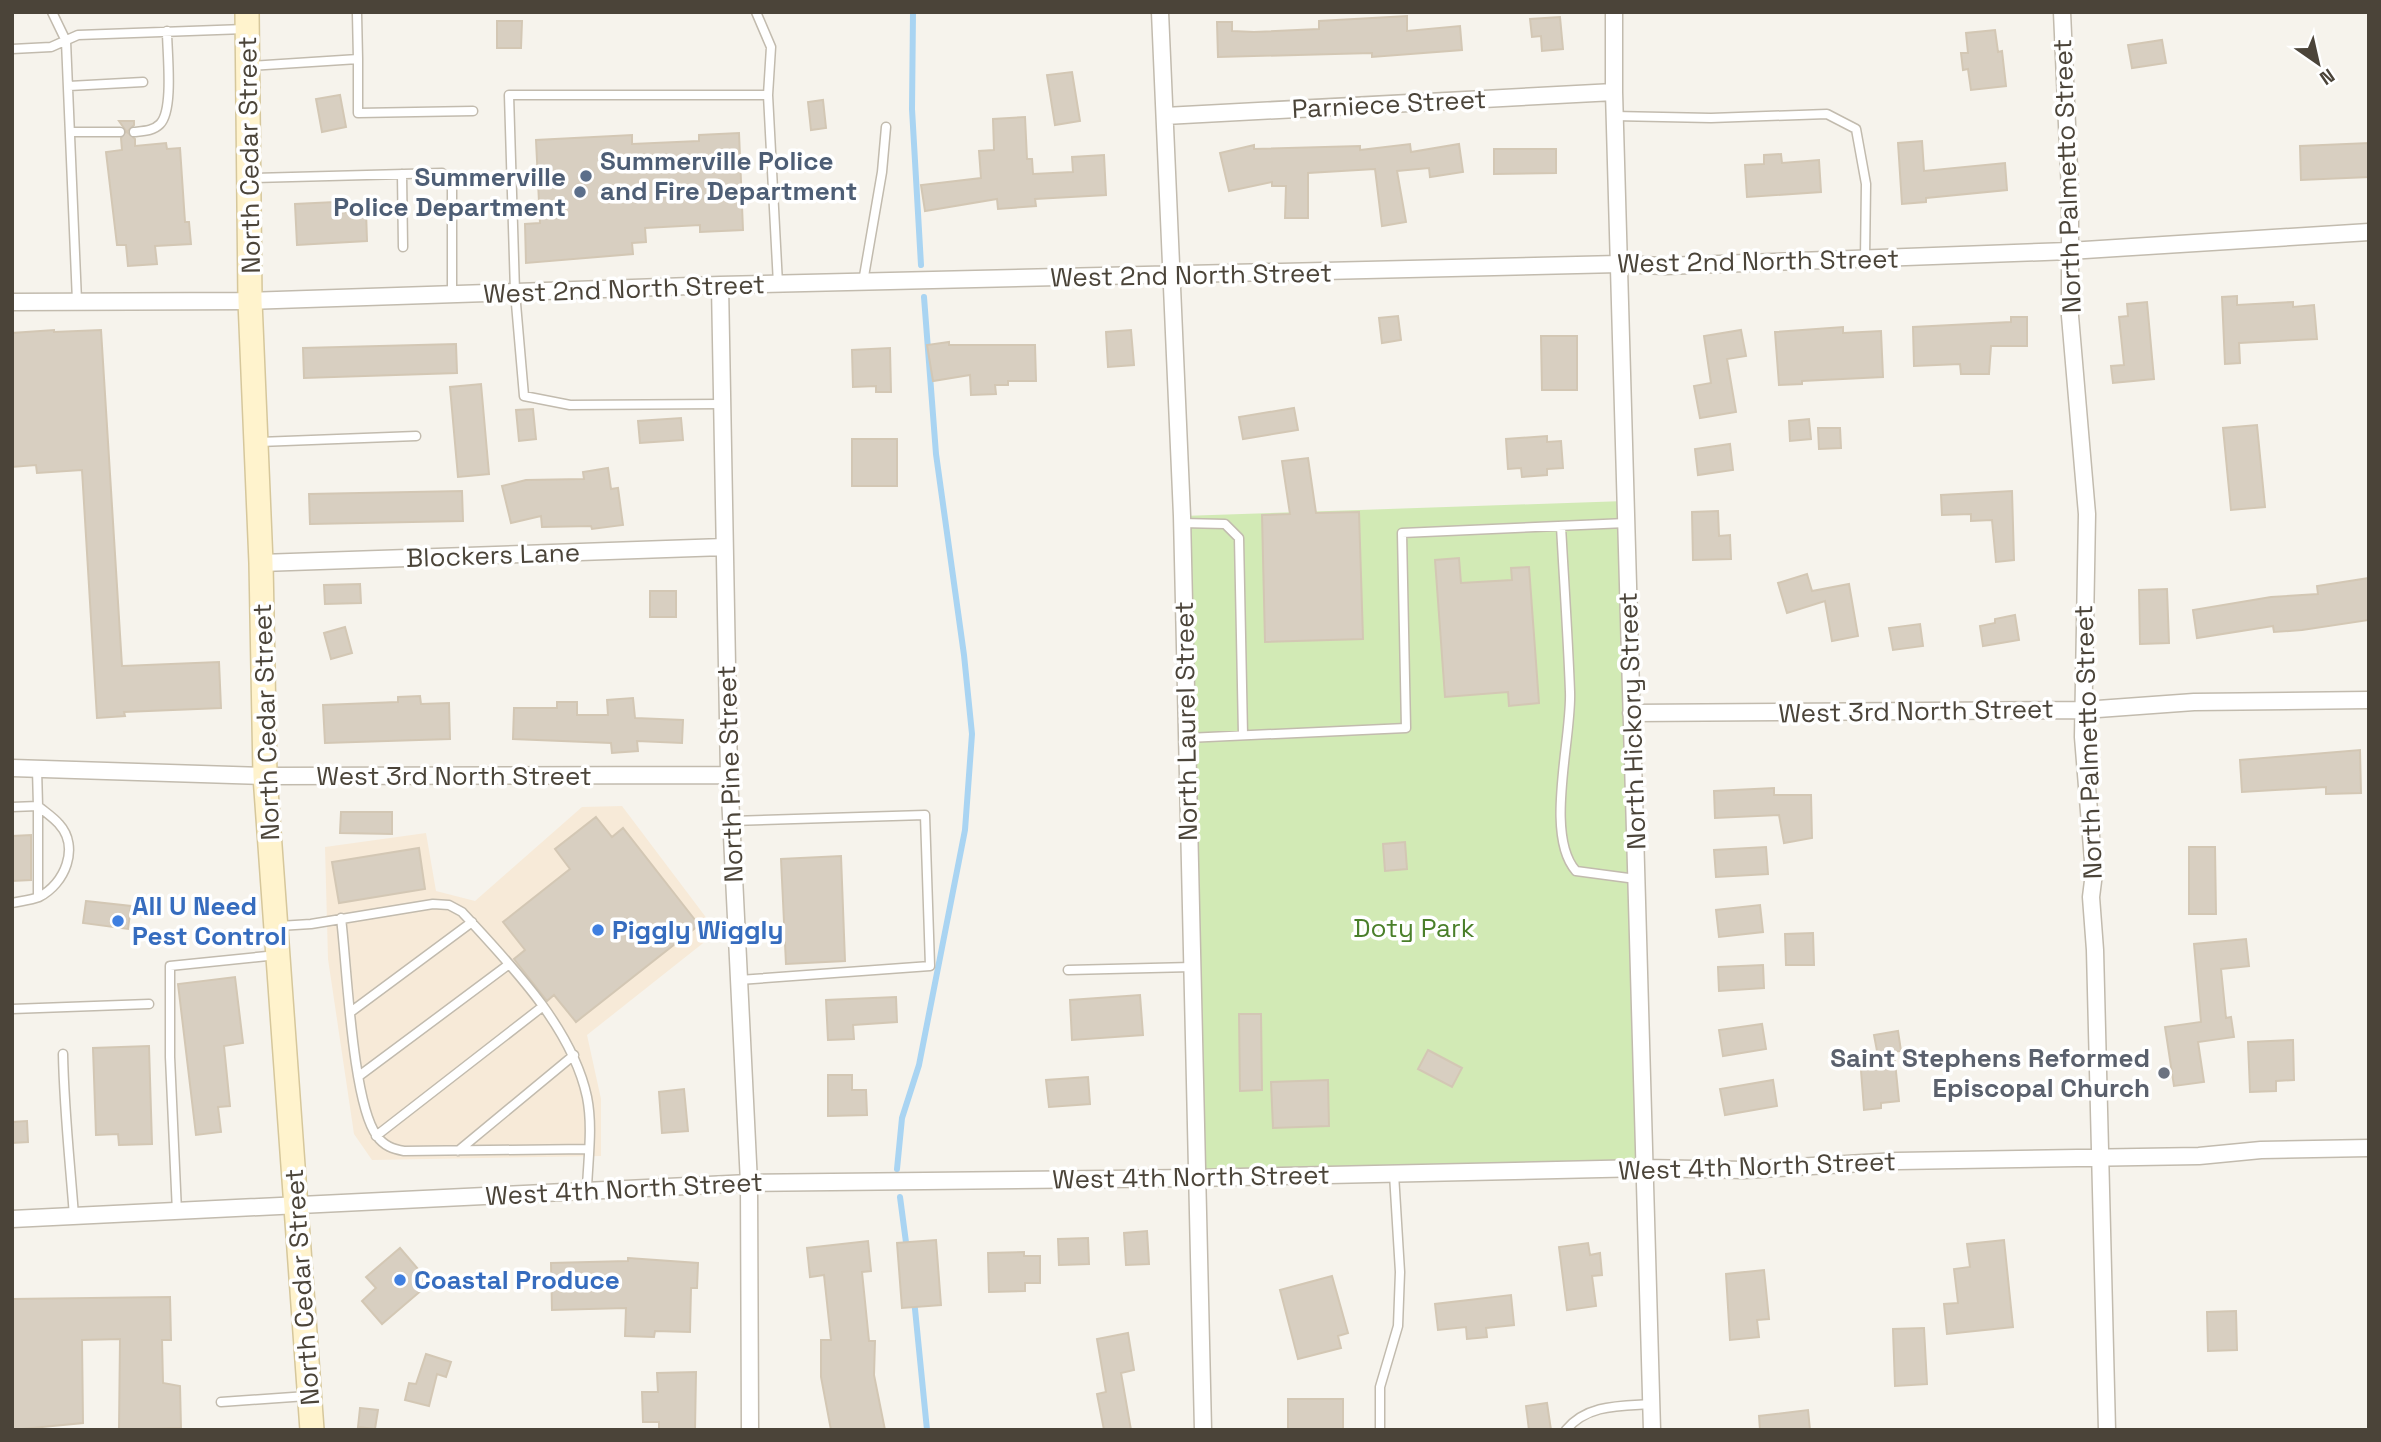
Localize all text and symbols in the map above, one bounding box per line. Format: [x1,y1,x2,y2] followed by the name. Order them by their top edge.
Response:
[2283,28,2353,98] north arrow
[230,36,268,274] street label: North Cedar Street
[2045,38,2089,314] street label: North Palmetto Street
[2315,63,2339,91] text: N
[1291,82,1487,126] street label: Parniece Street
[600,144,857,208] place label: Summerville Police and Fire Department
[333,160,566,224] place label: Summerville Police Department
[578,168,594,184] marker: Summerville Police and Fire Department
[572,184,588,200] marker: Summerville Police Department
[1617,242,1899,280] street label: West 2nd North Street
[1050,256,1332,294] street label: West 2nd North Street
[482,267,766,311] street label: West 2nd North Street
[405,535,581,575] street label: Blockers Lane
[1611,592,1653,850] street label: North Hickory Street
[1167,601,1205,841] street label: North Laurel Street
[245,603,287,841] street label: North Cedar Street
[2066,604,2110,880] street label: North Palmetto Street
[709,665,751,883] street label: North Pine Street
[1778,692,2054,730] street label: West 3rd North Street
[316,759,592,793] street label: West 3rd North Street
[132,889,287,953] place label: All U Need Pest Control
[1353,911,1475,945] park label: Doty Park
[110,913,126,929] marker: All U Need Pest Control
[612,913,784,947] place label: Piggly Wiggly
[590,922,606,938] marker: Piggly Wiggly
[1830,1041,2150,1105] place label: Saint Stephens Reformed Episcopal Church
[2156,1065,2172,1081] marker: Saint Stephens Reformed Episcopal Church
[1618,1144,1896,1188] street label: West 4th North Street
[1052,1158,1330,1196] street label: West 4th North Street
[484,1165,764,1213] street label: West 4th North Street
[277,1167,327,1407] street label: North Cedar Street
[414,1263,620,1297] place label: Coastal Produce
[392,1272,408,1288] marker: Coastal Produce

